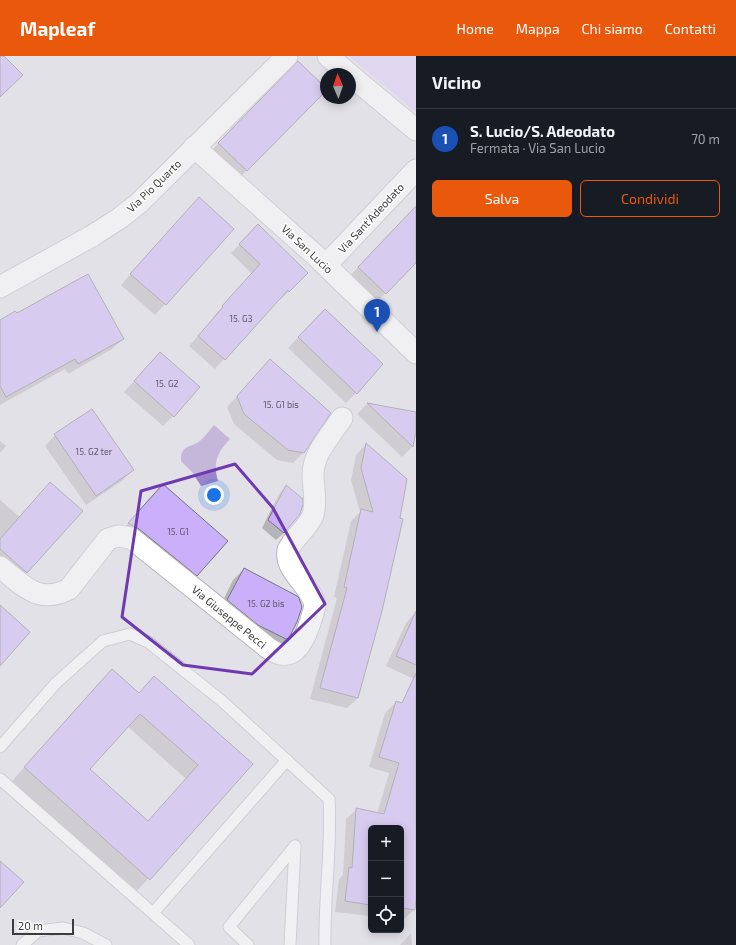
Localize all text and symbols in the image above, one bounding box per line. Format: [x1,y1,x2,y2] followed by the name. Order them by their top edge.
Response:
[20,17,95,40] text: Mapleaf
[457,20,494,37] text: Home
[516,20,560,37] text: Mappa
[582,20,643,37] text: Chi siamo
[665,20,716,37] text: Contatti
[320,68,356,104] north arrow
[432,72,481,92] text: Vicino
[470,122,615,140] text: S. Lucio/S. Adeodato
[442,131,448,147] text: 1
[691,131,720,147] text: 70 m
[470,140,605,156] text: Fermata · Via San Lucio
[124,157,184,215] street label: Via Pio Quarto
[335,180,406,255] street label: Via Sant'Adeodato
[432,180,572,217] button: Salva
[580,180,720,217] button: Condividi
[279,222,336,276] street label: Via San Lucio
[364,299,390,332] pin: 1
[229,313,253,324] house number: 15. G3
[155,378,179,389] house number: 15. G2
[263,399,299,410] house number: 15. G1 bis
[76,446,113,457] house number: 15. G2 ter
[204,485,224,505] your location
[167,526,189,537] house number: 15. G1
[189,583,269,651] street label: Via Giuseppe Pecci
[247,598,285,609] house number: 15. G2 bis
[368,825,404,933] map controls
[368,825,404,861] button: +
[368,861,404,897] button: −
[368,897,404,933] button: locate
[12,917,74,936] scale bar
[18,919,43,932] text: 20 m

